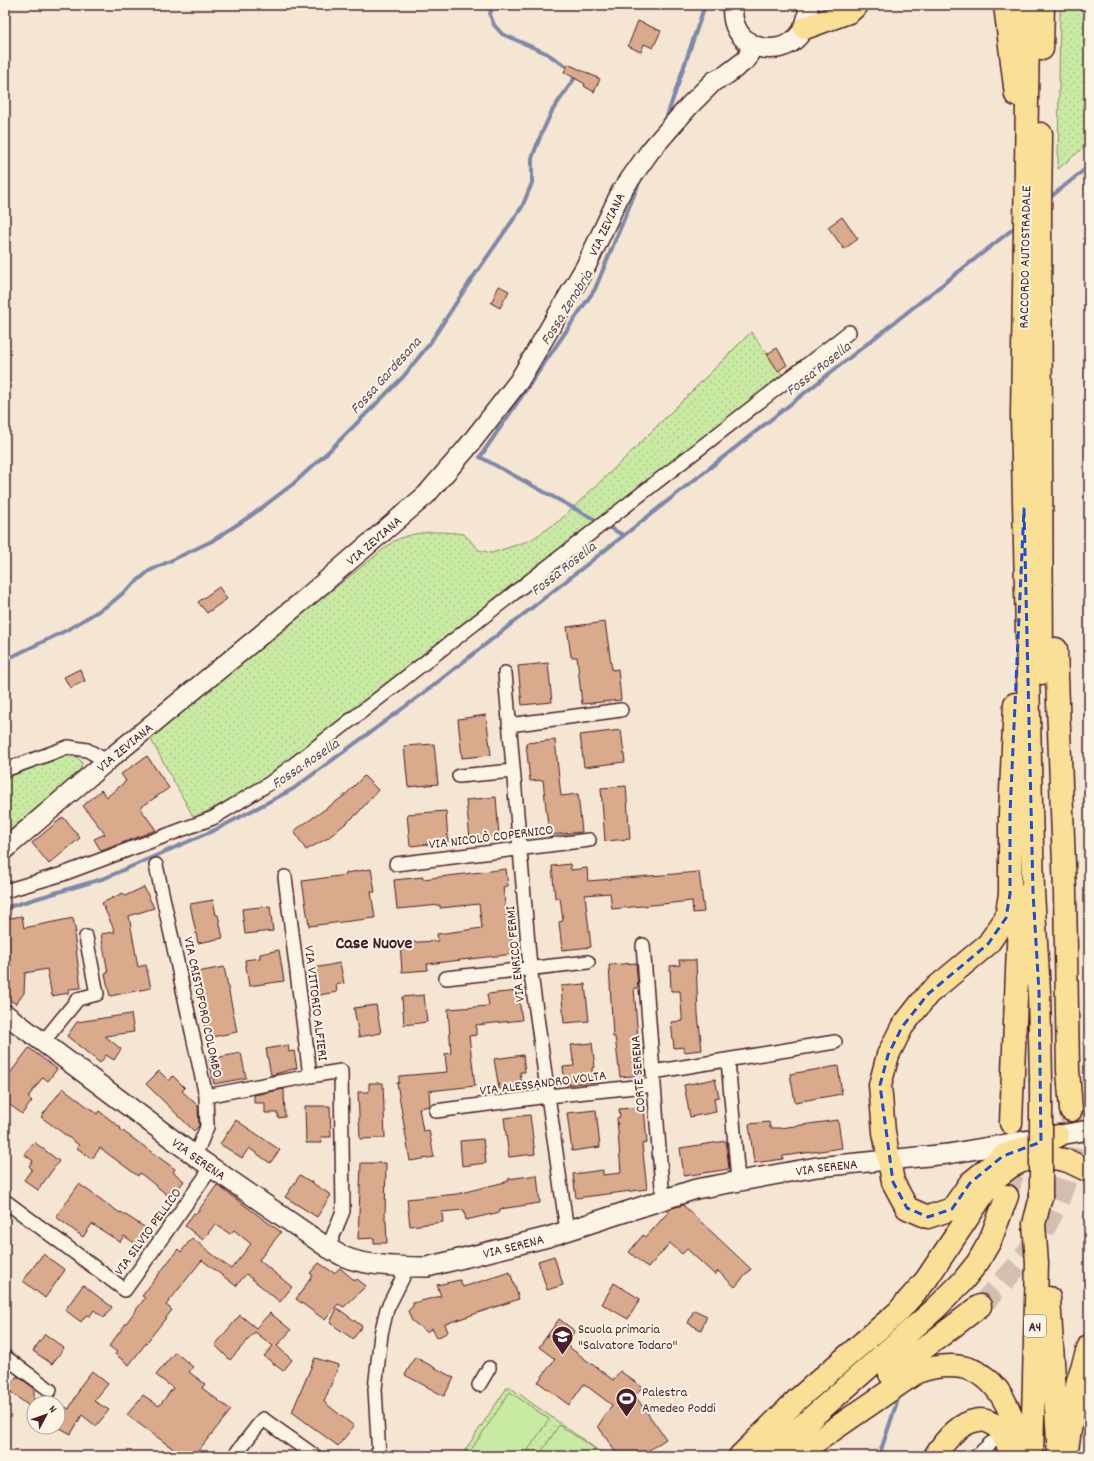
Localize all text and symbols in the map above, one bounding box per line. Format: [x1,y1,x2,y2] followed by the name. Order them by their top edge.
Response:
[1015,185,1037,329] street label: RACCORDO AUTOSTRADALE
[584,189,631,260] street label: VIA ZEVIANA
[536,265,600,350] water label: Fossa Zenobria
[346,332,428,420] water label: Fossa Gardesana
[782,336,857,402] water label: Fossa Rosella
[343,512,407,571] street label: VIA ZEVIANA
[527,536,602,602] water label: Fossa Rosella
[93,719,158,778] street label: VIA ZEVIANA
[268,733,345,795] water label: Fossa Rosella
[428,820,555,856] street label: VIA NICOLÒ COPERNICO
[501,904,531,1003] street label: VIA ENRICO FERMI
[335,932,413,957] district label: Case Nuove
[177,935,227,1080] street label: VIA CRISTOFORO COLOMBO
[298,944,332,1063] street label: VIA VITTORIO ALFIERI
[626,1034,652,1113] street label: CORTE SERENA
[479,1066,608,1102] street label: VIA ALESSANDRO VOLTA
[167,1134,229,1187] street label: VIA SERENA
[794,1155,859,1183] street label: VIA SERENA
[110,1184,187,1280] street label: VIA SILVIO PELLICO
[481,1230,547,1265] street label: VIA SERENA
[1024,1315,1046,1337] road number: A4
[578,1320,678,1356] place label: Scuola primaria "Salvatore Todaro"
[550,1323,576,1356] school or university icon: Scuola primaria "Salvatore Todaro"
[642,1383,716,1419] place label: Palestra Amedeo Poddi
[614,1386,640,1419] sports icon: Palestra Amedeo Poddi
[26,1395,66,1435] north arrow
[44,1402,60,1417] text: N

